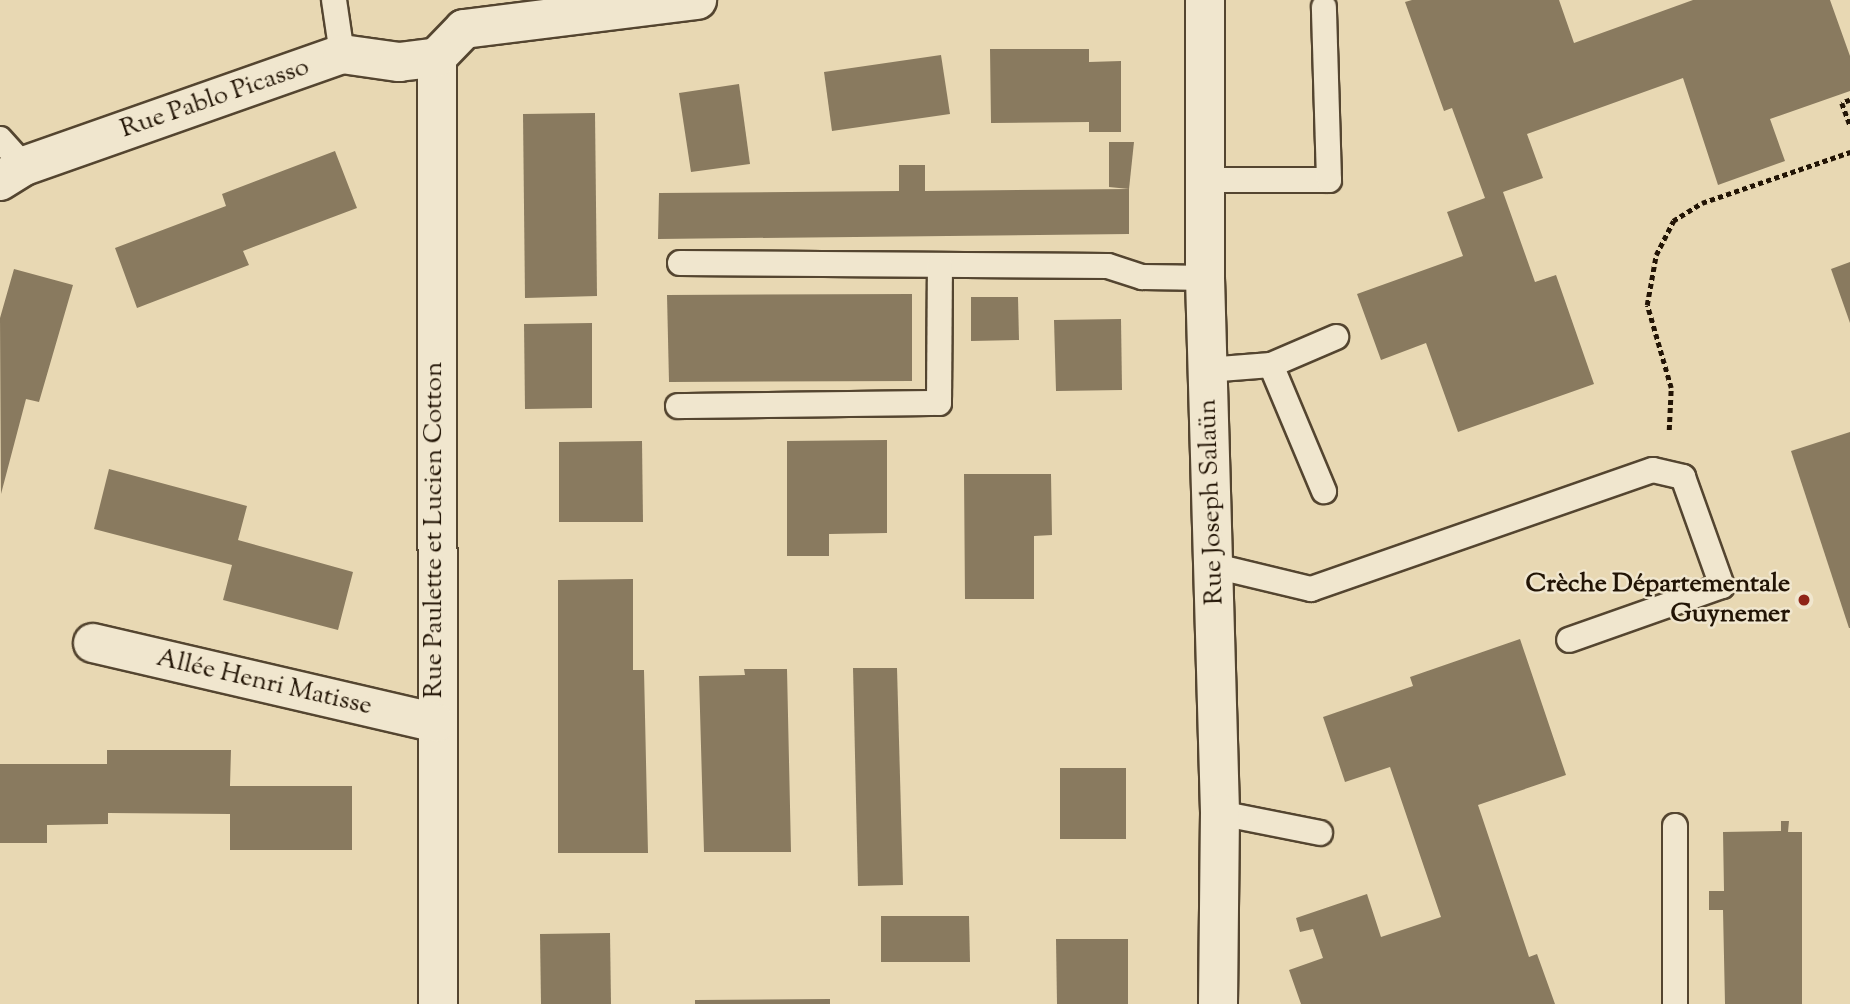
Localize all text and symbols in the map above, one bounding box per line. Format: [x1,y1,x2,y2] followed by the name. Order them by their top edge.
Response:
[117,52,313,146] street label: Rue Pablo Picasso
[419,362,451,698] street label: Rue Paulette et Lucien Cotton
[1193,398,1231,606] street label: Rue Joseph Salaün
[1526,569,1790,630] place label: Crèche Départementale Guynemer
[1796,592,1812,608] marker: Crèche Départementale Guynemer
[153,643,375,723] street label: Allée Henri Matisse

